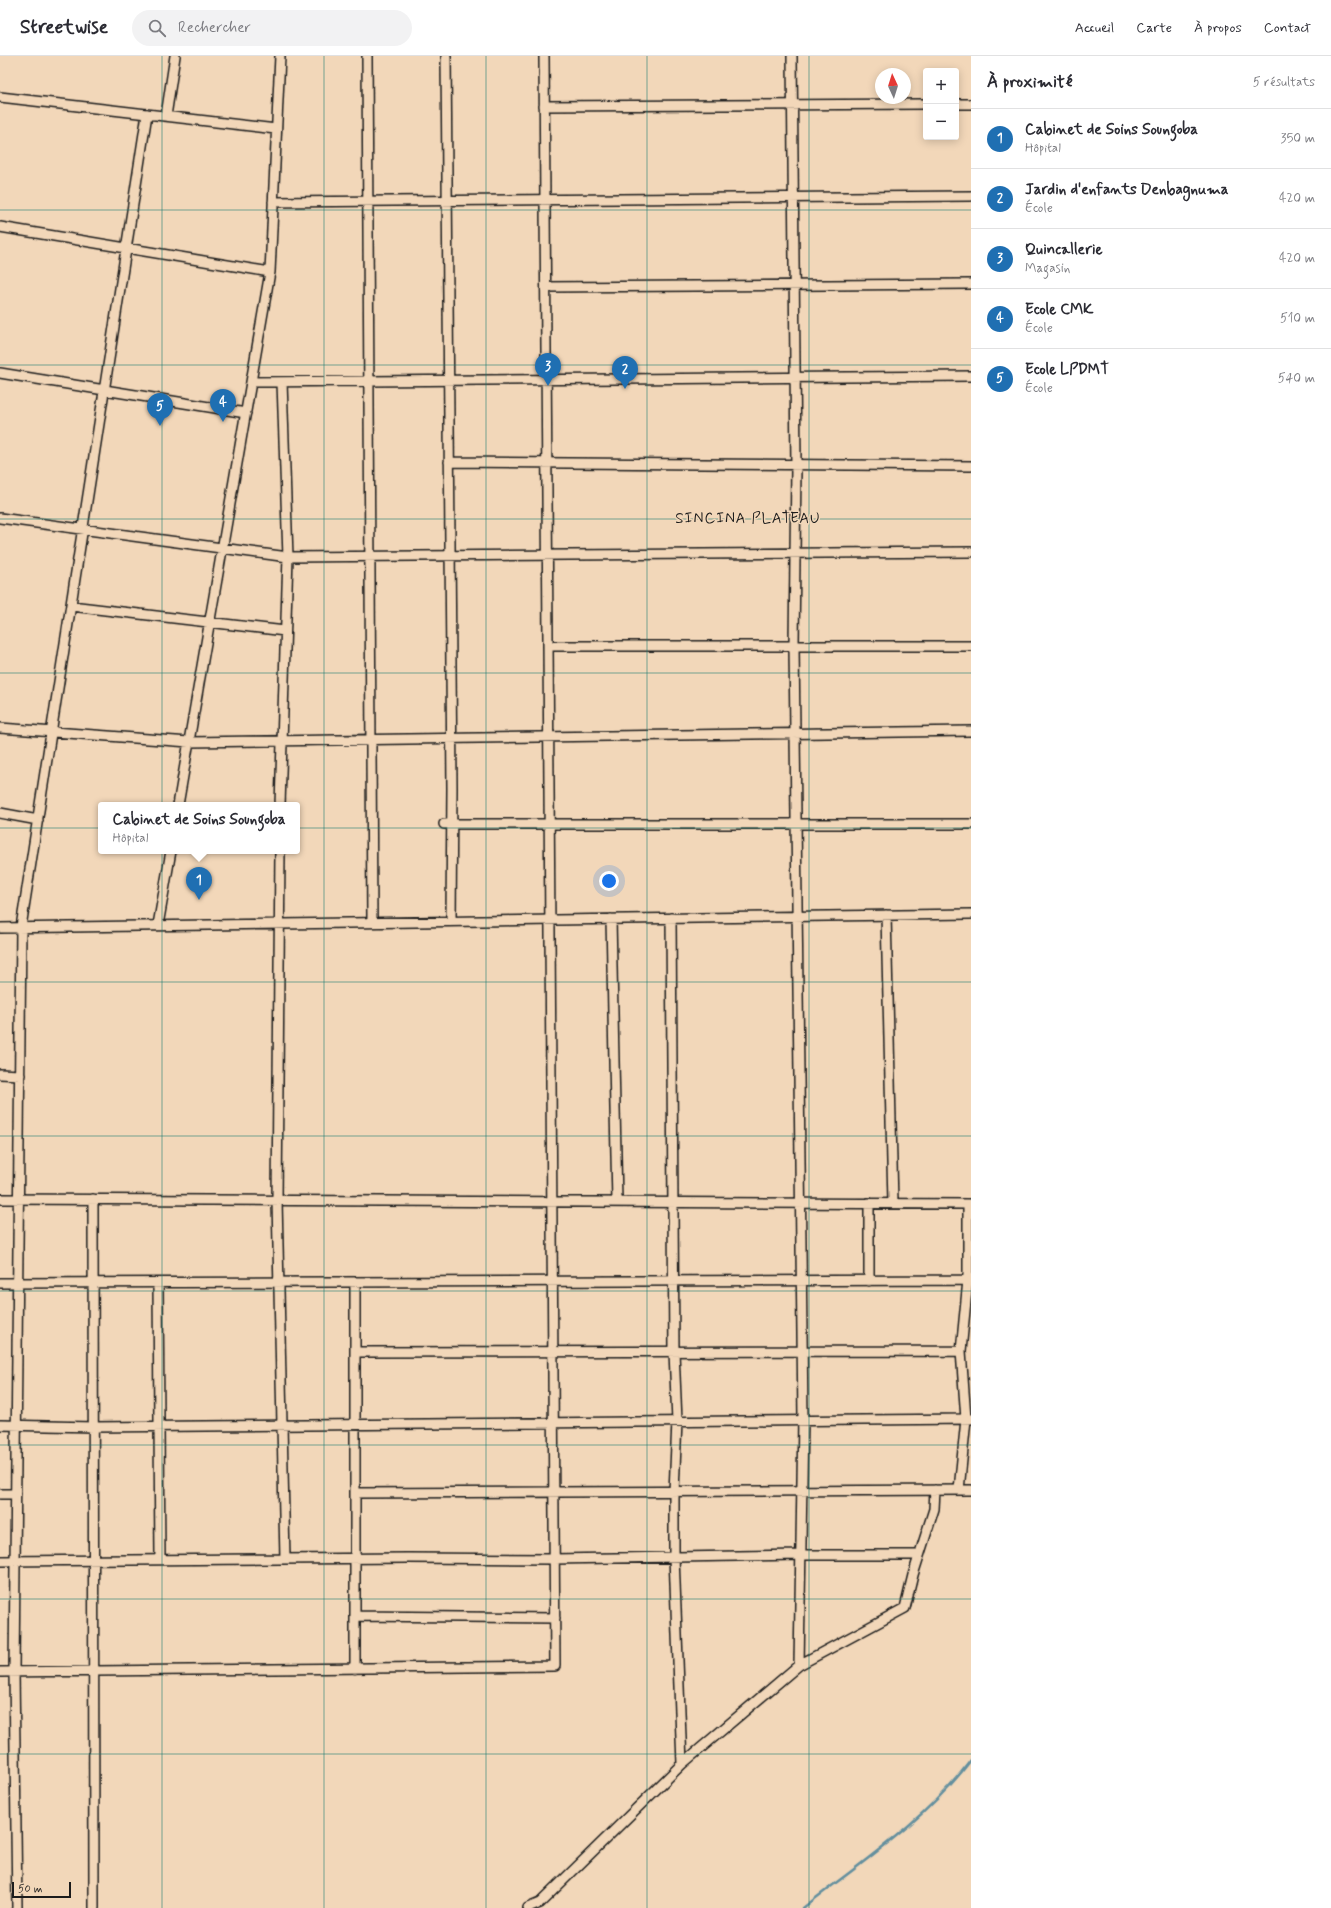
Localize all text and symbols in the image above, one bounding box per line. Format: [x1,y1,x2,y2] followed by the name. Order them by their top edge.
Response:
[132,10,412,46] search box
[20,15,108,40] text: Streetwise
[146,17,168,39] icon: search
[178,18,251,38] text: Rechercher
[1075,19,1114,37] text: Accueil
[1136,19,1172,37] text: Carte
[1194,19,1242,37] text: À propos
[1264,19,1311,37] text: Contact
[875,68,911,104] north arrow
[923,68,959,140] map controls
[923,68,959,104] button: +
[987,71,1072,93] text: À proximité
[1253,74,1315,91] text: 5 résultats
[923,104,959,140] button: −
[1025,120,1198,140] text: Cabinet de Soins Soungoba
[997,130,1003,147] text: 1
[1281,130,1315,147] text: 350 m
[1025,140,1061,157] text: Hôpital
[1025,180,1228,200] text: Jardin d'enfants Denbagnuma
[997,190,1003,207] text: 2
[1279,190,1315,207] text: 420 m
[1025,200,1053,217] text: École
[1025,240,1103,260] text: Quincallerie
[997,250,1003,267] text: 3
[1279,250,1315,267] text: 420 m
[1025,260,1070,277] text: Magasin
[1025,300,1093,320] text: Ecole CMK
[996,310,1004,327] text: 4
[1280,310,1315,327] text: 510 m
[1025,320,1053,337] text: École
[535,353,561,386] pin: 3
[612,356,638,389] pin: 2
[1025,360,1109,380] text: Ecole LPDMT
[996,370,1004,387] text: 5
[1278,370,1315,387] text: 540 m
[1025,380,1053,397] text: École
[210,389,236,422] pin: 4
[147,393,173,426] pin: 5
[675,509,821,529] district label: SINCINA PLATEAU
[98,802,300,854] popup
[112,810,286,830] text: Cabinet de Soins Soungoba
[112,830,148,847] text: Hôpital
[186,867,212,900] pin: 1
[599,871,619,891] your location
[12,1880,71,1899] scale bar
[18,1882,43,1896] text: 50 m

